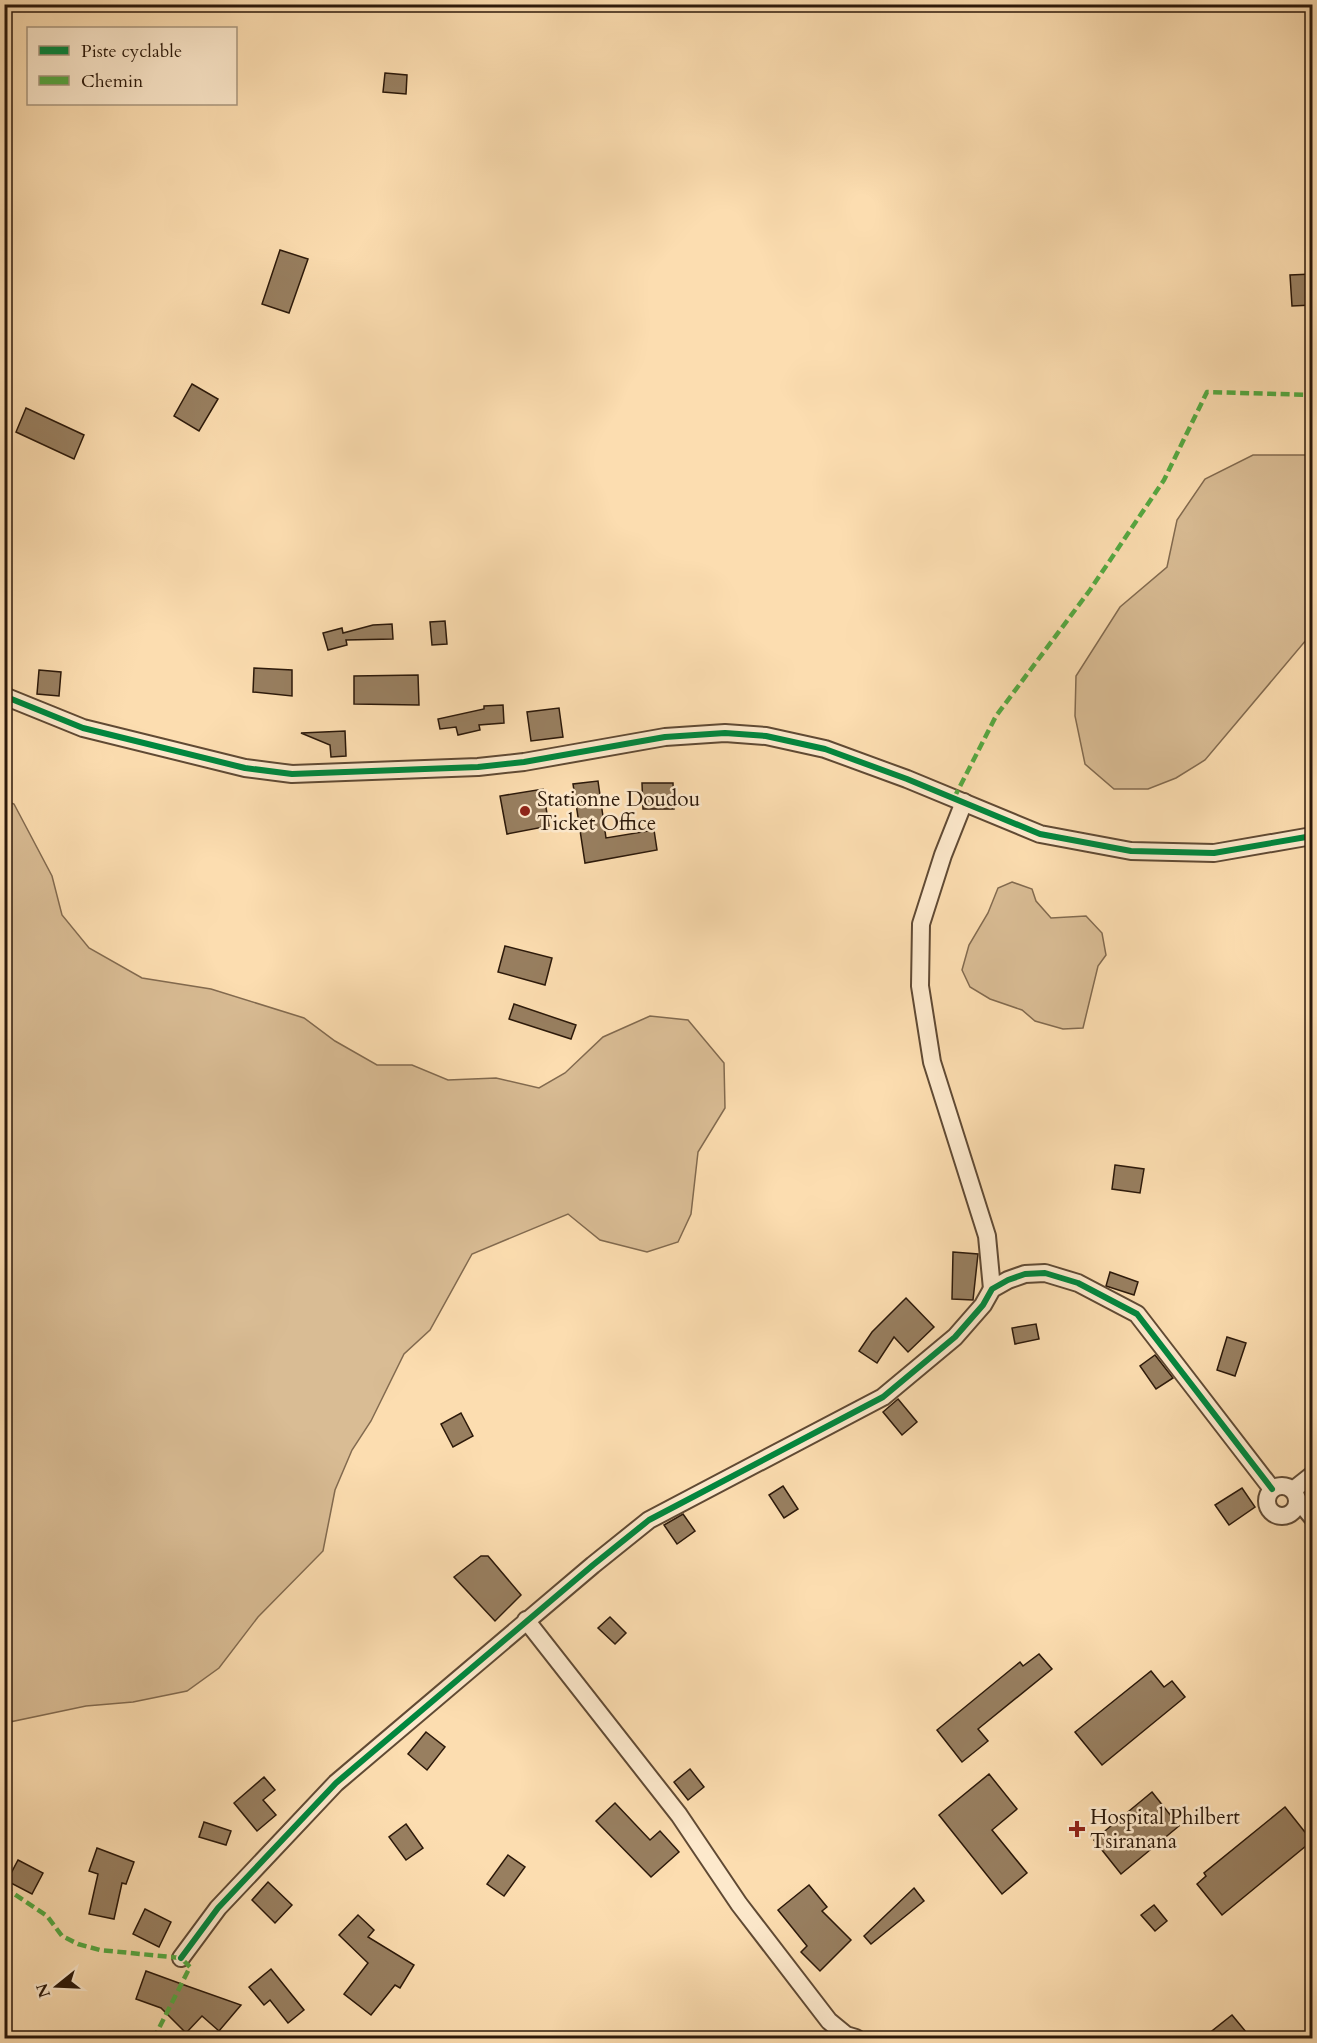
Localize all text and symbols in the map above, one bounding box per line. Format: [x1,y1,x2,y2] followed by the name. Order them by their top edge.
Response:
[27,27,237,105] legend
[81,39,182,64] text: Piste cyclable
[81,69,144,94] text: Chemin
[537,785,700,838] place label: Stationne Doudou Ticket Office
[518,804,532,818] marker: Stationne Doudou Ticket Office
[1090,1803,1240,1856] place label: Hospital Philbert Tsiranana
[1068,1820,1086,1838] marker: Hospital Philbert Tsiranana
[27,1956,87,2016] north arrow
[31,1980,56,2000] text: N

